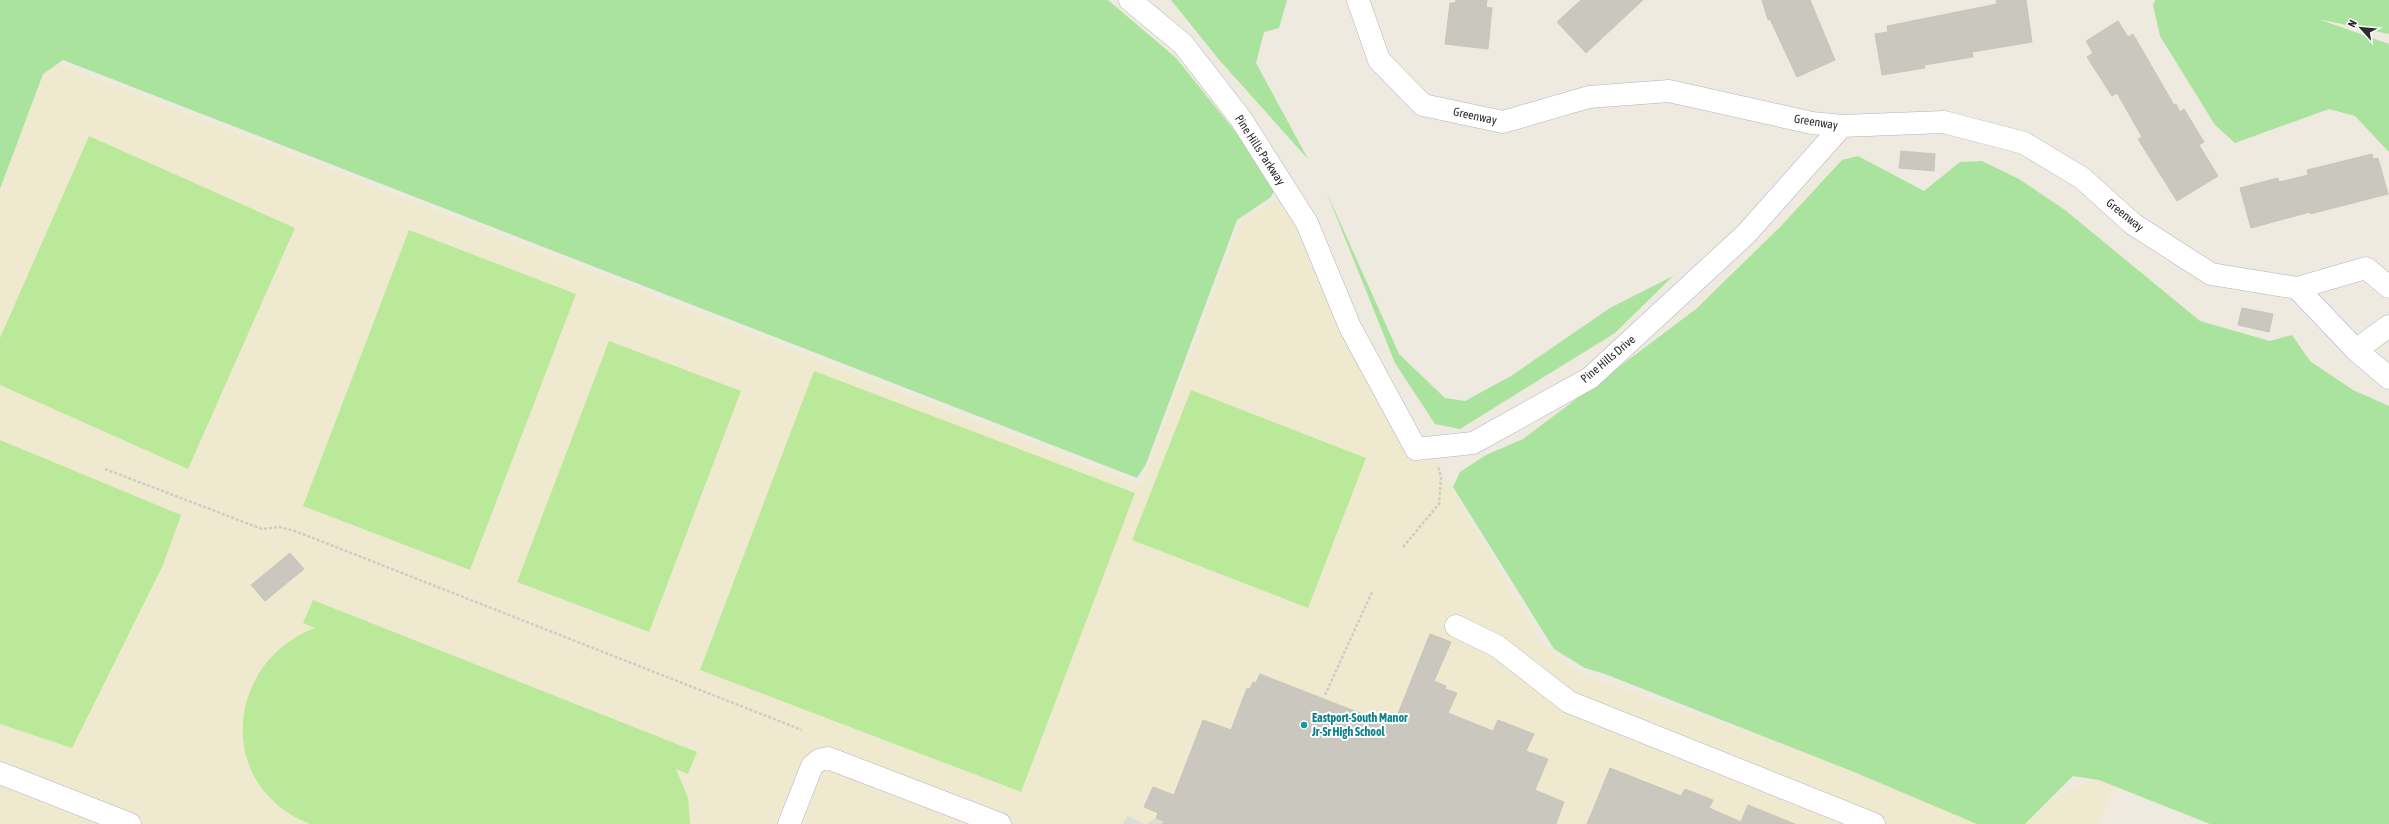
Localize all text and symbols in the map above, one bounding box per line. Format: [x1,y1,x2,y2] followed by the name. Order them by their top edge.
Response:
[2341,8,2381,48] north arrow
[2345,18,2359,29] text: N
[1452,105,1498,127] street label: Greenway
[1232,112,1288,188] street label: Pine Hills Parkway
[1793,112,1839,132] street label: Greenway
[2103,196,2147,234] street label: Greenway
[1578,332,1638,386] street label: Pine Hills Drive
[1311,711,1408,739] place label: Eastport-South Manor Jr-Sr High School
[1299,720,1309,730] marker: Eastport-South Manor Jr-Sr High School

